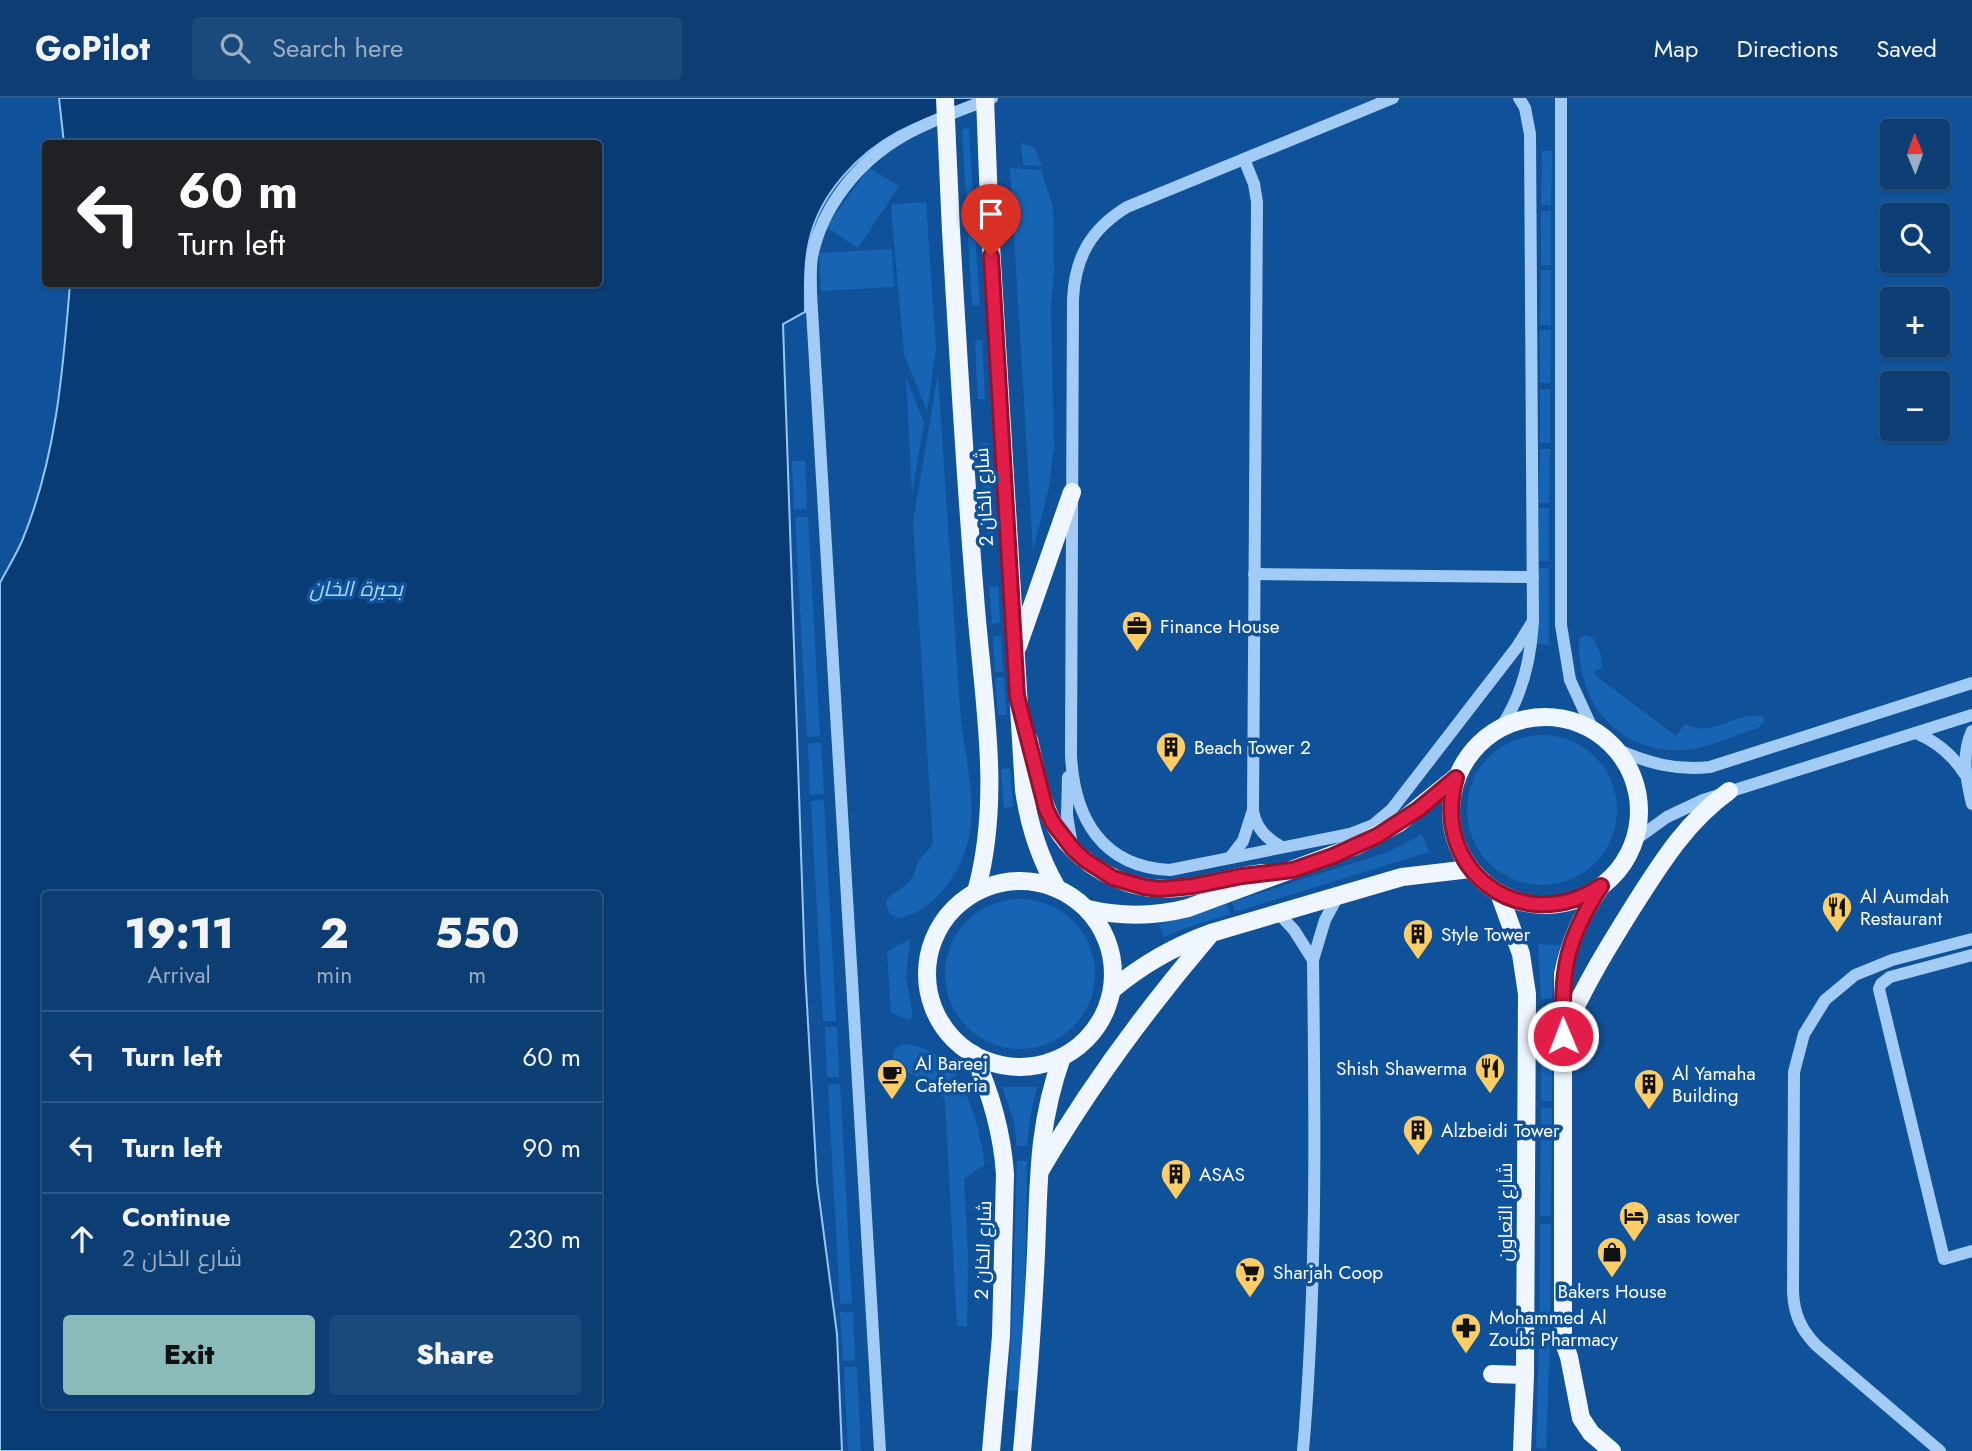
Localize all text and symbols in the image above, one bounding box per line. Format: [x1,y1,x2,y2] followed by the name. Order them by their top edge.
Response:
[192,17,682,80] search box
[35,25,150,72] text: GoPilot
[216,29,254,67] icon: search
[272,29,403,67] text: Search here
[1654,31,1699,66] text: Map
[1737,31,1838,66] text: Directions
[1876,31,1937,66] text: Saved
[1880,119,1950,189] north arrow
[1880,119,1950,441] map controls
[178,156,298,226] text: 60 m
[63,168,154,259] icon: left
[961,184,1021,256] pin
[972,195,1010,233] icon: arrive
[1880,203,1950,273] button: search
[178,221,285,267] text: Turn left
[1880,287,1950,357] button: +
[1880,371,1950,441] button: −
[968,447,1000,547] street label: شارع الخان 2
[309,574,404,604] water label: بحيرة الخان
[1120,609,1154,653] office icon: Finance House
[1160,613,1280,640] place label: Finance House
[1154,730,1188,774] building icon: Beach Tower 2
[1194,734,1311,761] place label: Beach Tower 2
[1860,883,1950,932] place label: Al Aumdah Restaurant
[1820,890,1854,934] restaurant icon: Al Aumdah Restaurant
[124,903,234,964] text: 19:11
[320,903,349,964] text: 2
[435,903,520,964] text: 550
[1401,917,1435,961] building icon: Style Tower
[1441,921,1531,948] place label: Style Tower
[147,958,211,992] text: Arrival
[316,958,352,992] text: min
[468,958,486,992] text: m
[1526,999,1600,1073] position arrow
[63,1038,101,1076] icon: left
[122,1038,222,1076] text: Turn left
[522,1038,581,1076] text: 60 m
[915,1050,988,1099] place label: Al Bareej Cafeteria
[1473,1051,1507,1095] restaurant icon: Shish Shawerma
[1336,1055,1467,1082] place label: Shish Shawerma
[875,1057,909,1101] cafe icon: Al Bareej Cafeteria
[1672,1060,1756,1109] place label: Al Yamaha Building
[1632,1067,1666,1111] building icon: Al Yamaha Building
[1401,1113,1435,1157] building icon: Alzbeidi Tower
[1441,1117,1560,1144] place label: Alzbeidi Tower
[63,1129,101,1167] icon: left
[122,1129,222,1167] text: Turn left
[522,1129,581,1167] text: 90 m
[1159,1157,1193,1201] building icon: ASAS
[1199,1161,1245,1188] place label: ASAS
[1492,1162,1519,1262] street label: شارع التعاون
[122,1198,231,1236] text: Continue
[1617,1199,1651,1243] hotel icon: asas tower
[968,1200,998,1300] street label: شارع الخان 2
[1657,1203,1740,1230] place label: asas tower
[63,1220,101,1258] icon: ahead
[508,1220,581,1258] text: 230 m
[1595,1235,1629,1279] shop icon: Bakers House
[122,1241,242,1275] text: شارع الخان 2
[1233,1255,1267,1299] supermarket icon: Sharjah Coop
[1273,1259,1383,1286] place label: Sharjah Coop
[1558,1278,1667,1305] place label: Bakers House
[1489,1304,1619,1353] place label: Mohammed Al Zoubi Pharmacy
[1449,1311,1483,1355] pharmacy icon: Mohammed Al Zoubi Pharmacy
[63,1315,315,1395] button: Exit
[329,1315,581,1395] button: Share

